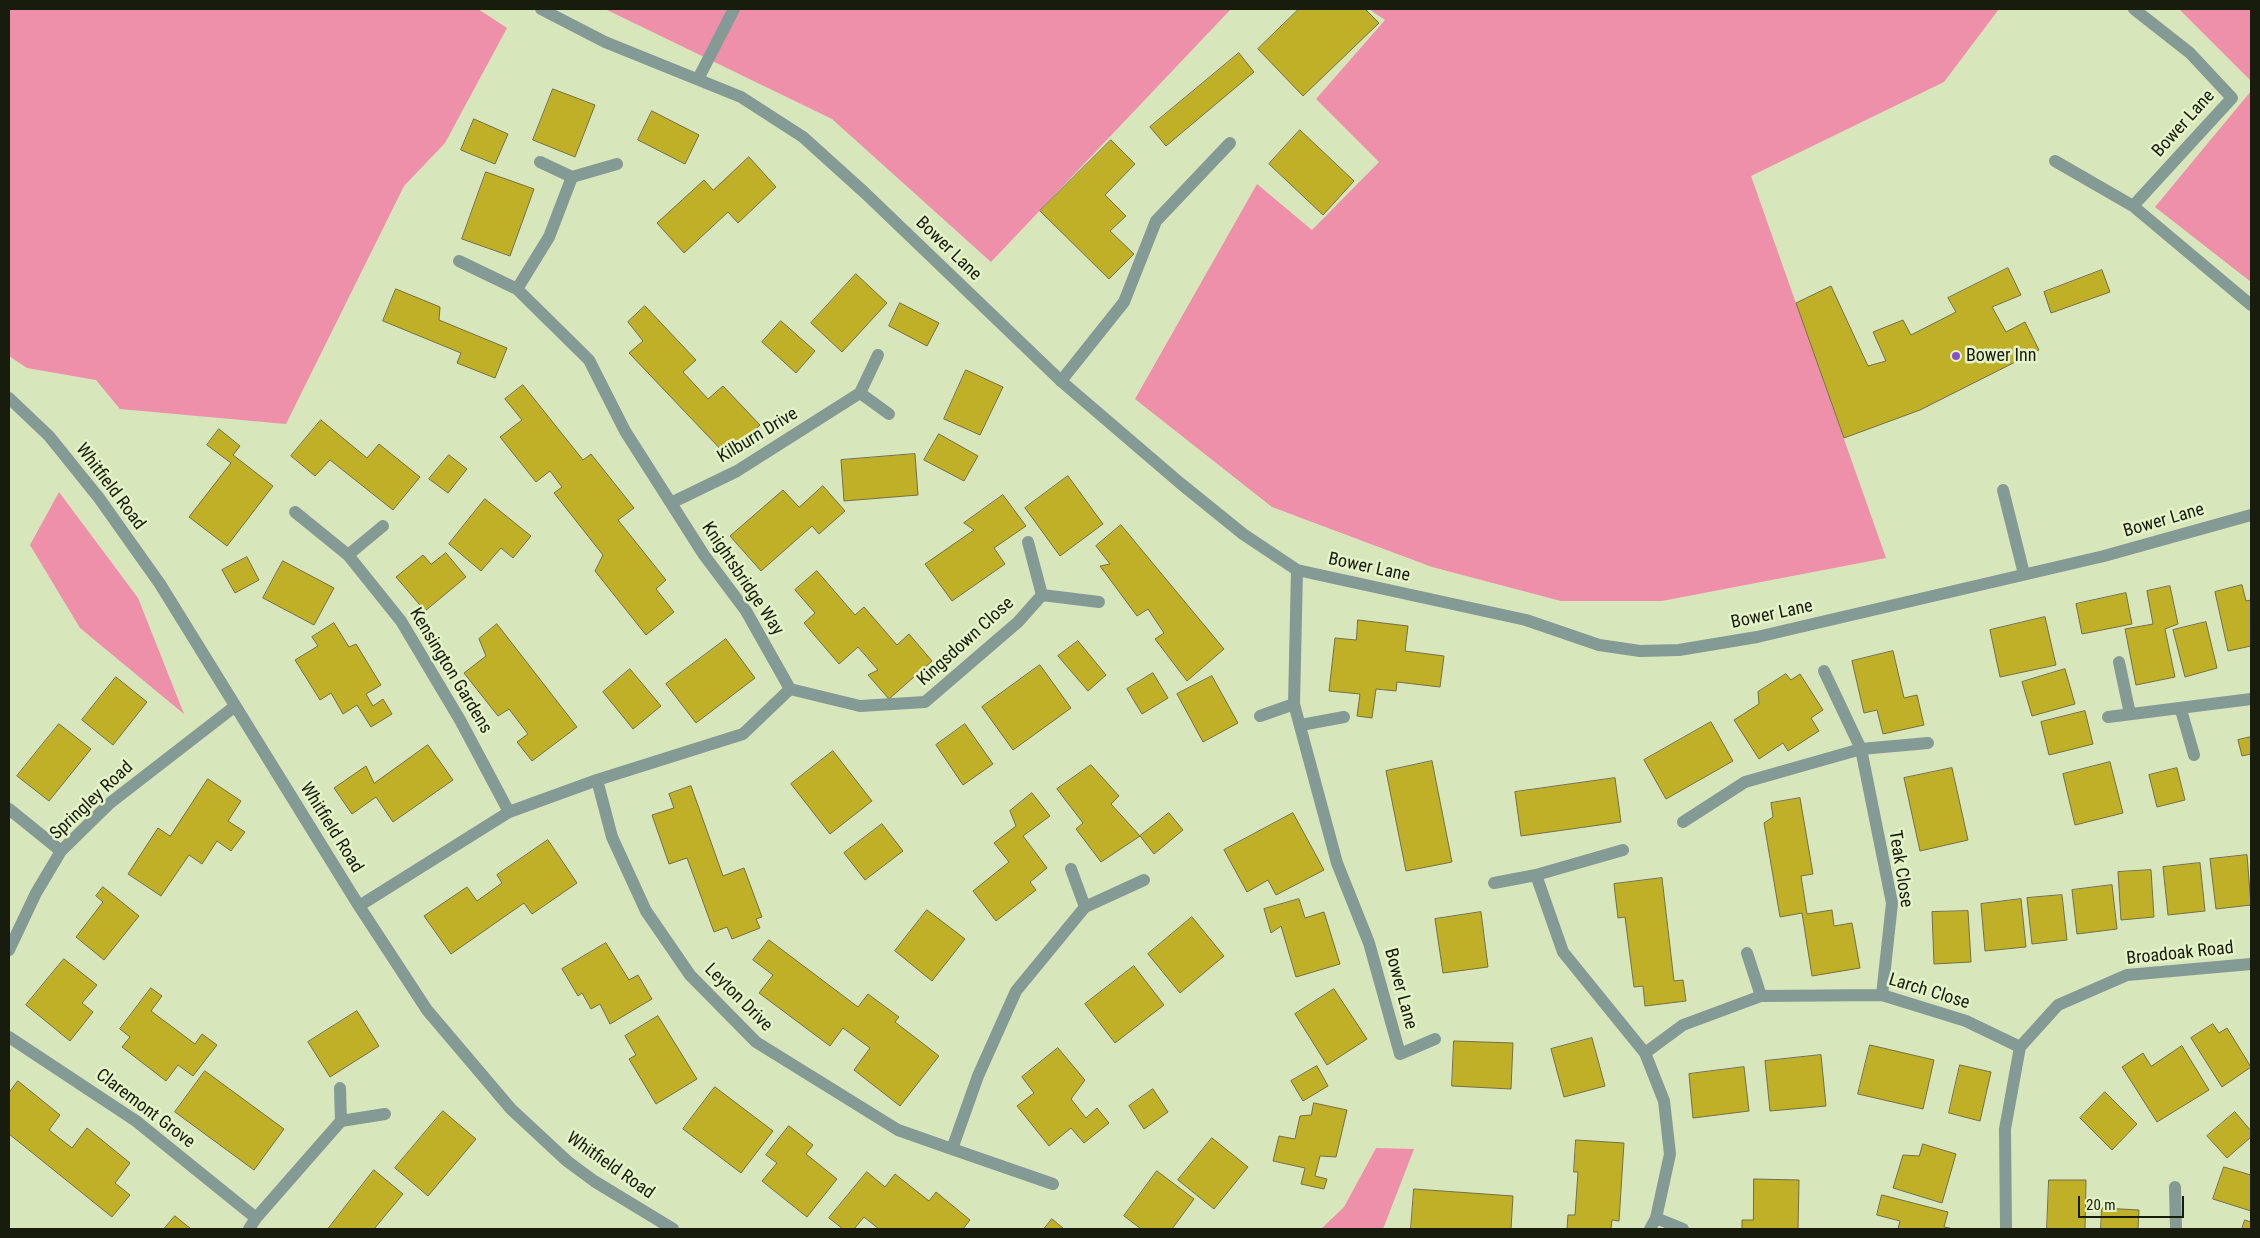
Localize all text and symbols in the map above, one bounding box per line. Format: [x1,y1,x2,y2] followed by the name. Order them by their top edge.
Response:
[2148,86,2220,162] street label: Bower Lane
[911,212,985,286] street label: Bower Lane
[1966,345,2037,367] place label: Bower Inn
[1950,350,1962,362] marker: Bower Inn
[714,404,802,468] street label: Kilburn Drive
[71,440,149,534] street label: Whitfield Road
[2121,499,2207,543] street label: Bower Lane
[696,518,788,640] street label: Knightsbridge Way
[1326,549,1412,587] street label: Bower Lane
[913,593,1019,691] street label: Kingsdown Close
[1729,596,1815,634] street label: Bower Lane
[404,604,496,738] street label: Kensington Gardens
[46,757,138,845] street label: Springley Road
[295,779,367,877] street label: Whitfield Road
[1883,829,1917,909] street label: Teak Close
[2125,938,2235,970] street label: Broadoak Road
[1379,946,1421,1032] street label: Bower Lane
[699,959,777,1037] street label: Leyton Drive
[1886,969,1972,1015] street label: Larch Close
[91,1065,199,1153] street label: Claremont Grove
[562,1128,658,1204] street label: Whitfield Road
[2080,1186,2186,1218] scale bar
[2086,1196,2116,1214] text: 20 m

